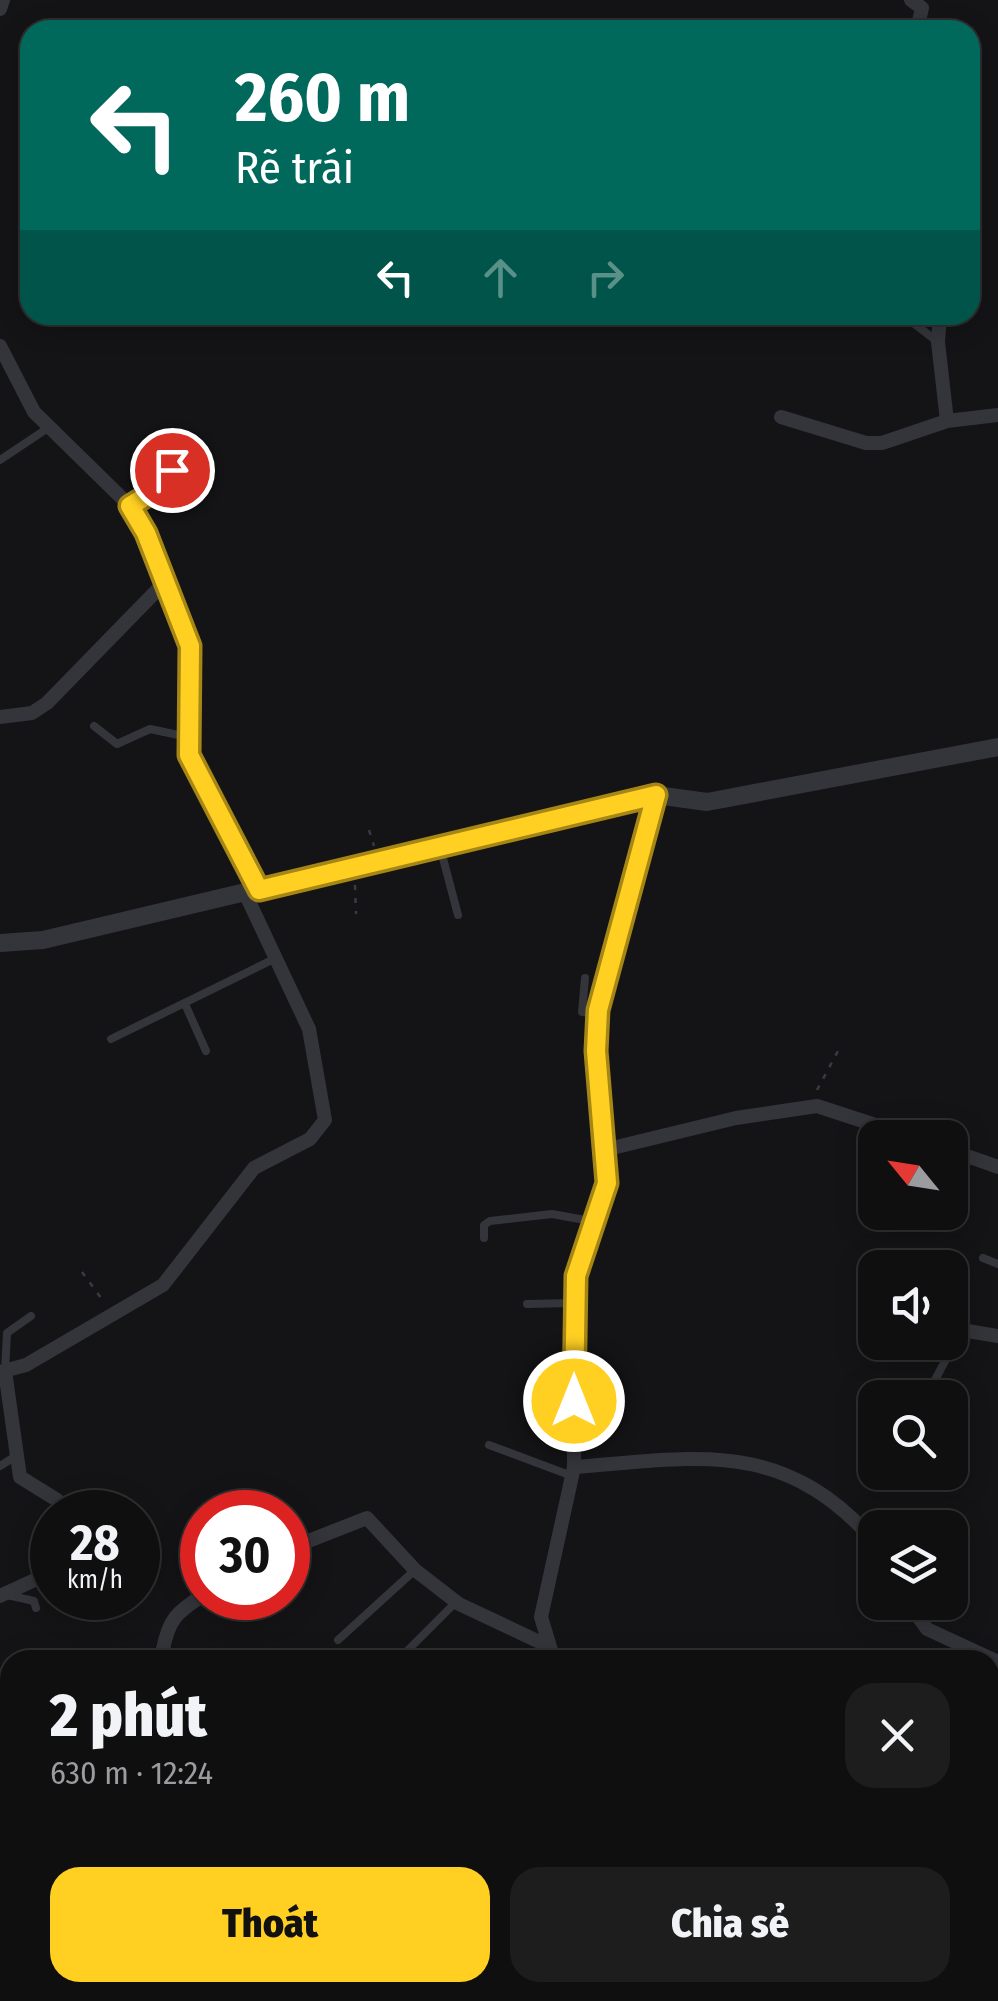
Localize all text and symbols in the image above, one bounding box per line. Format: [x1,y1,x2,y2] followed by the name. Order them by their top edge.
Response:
[235,56,410,140] text: 260 m
[70,60,200,190] icon: left
[235,141,354,195] text: Rẽ trái
[368,250,423,305] icon: left
[473,250,528,305] icon: ahead
[578,250,633,305] icon: right
[130,428,215,513] pin
[145,443,200,498] icon: arrive
[858,1120,968,1230] north arrow
[858,1120,968,1620] map controls
[858,1250,968,1360] button: sound
[522,1349,626,1453] position arrow
[858,1380,968,1490] button: search
[180,1490,310,1620] speed limit sign: 30
[858,1510,968,1620] button: layers
[70,1513,120,1573] text: 28
[67,1565,123,1595] text: km/h
[50,1680,207,1752] text: 2 phút
[845,1683,950,1788] button: close
[50,1754,213,1792] text: 630 m · 12:24
[50,1867,490,1982] button: Thoát
[510,1867,950,1982] button: Chia sẻ

